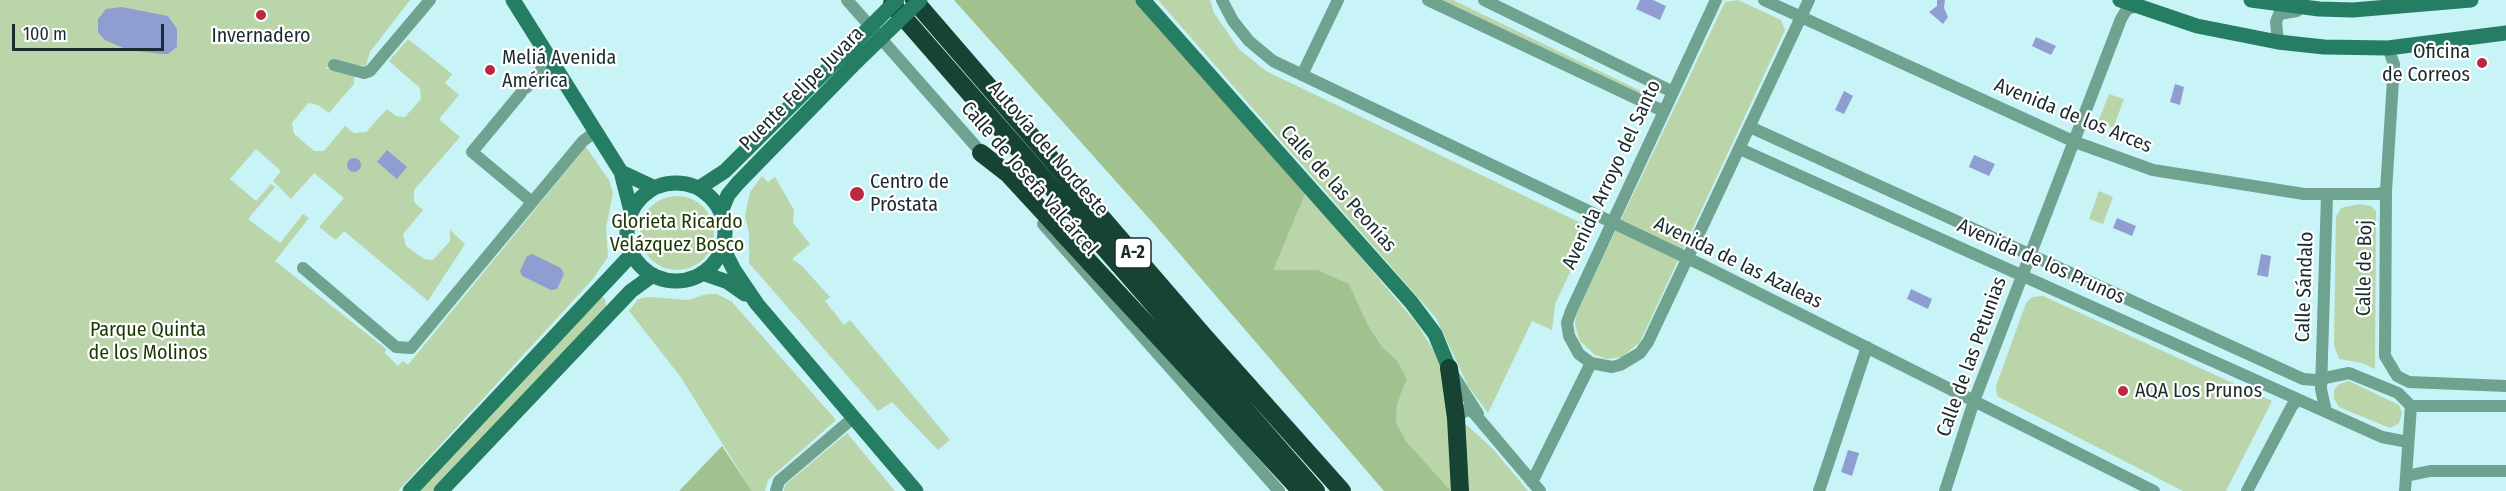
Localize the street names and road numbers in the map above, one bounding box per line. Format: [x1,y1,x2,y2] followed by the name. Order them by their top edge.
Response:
[735,22,869,156] street label: Puente Felipe Juvara
[1991,73,2155,159] street label: Avenida de los Arces
[983,77,1113,221] street label: Autovía del Nordeste
[1558,77,1666,273] street label: Avenida Arroyo del Santo
[955,97,1103,261] street label: Calle de Josefa Valcárcel
[1275,121,1401,257] street label: Calle de las Peonías
[1650,212,1826,314] street label: Avenida de las Azaleas
[1953,214,2129,310] street label: Avenida de los Prunos
[2352,220,2378,316] street label: Calle de Boj
[2291,231,2319,343] street label: Calle Sándalo
[1115,238,1151,268] road number: A-2
[1932,274,2012,440] street label: Calle de las Petunias

